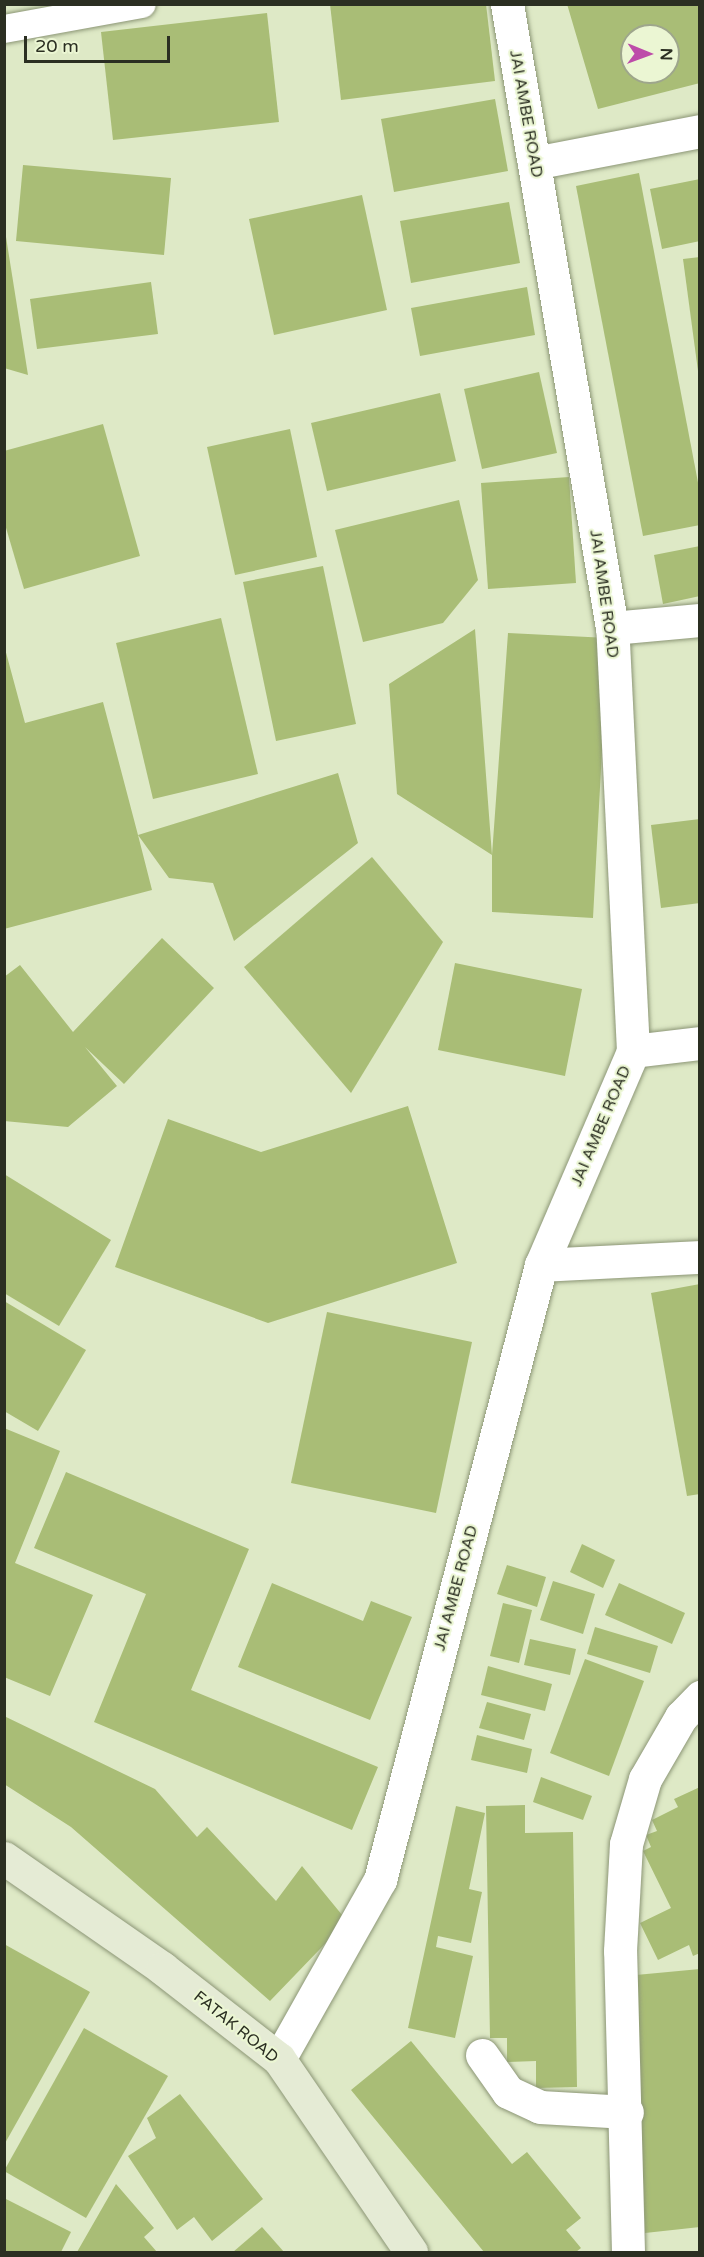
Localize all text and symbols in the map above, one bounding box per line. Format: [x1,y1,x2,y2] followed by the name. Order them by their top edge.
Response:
[27,24,172,62] scale bar
[620,24,680,84] north arrow
[35,35,79,57] text: 20 m
[656,48,676,61] text: N
[505,49,547,179] street label: JAI AMBE ROAD
[586,529,622,659] street label: JAI AMBE ROAD
[567,1063,635,1189] street label: JAI AMBE ROAD
[430,1523,482,1653] street label: JAI AMBE ROAD
[190,1987,282,2067] street label: FATAK ROAD

